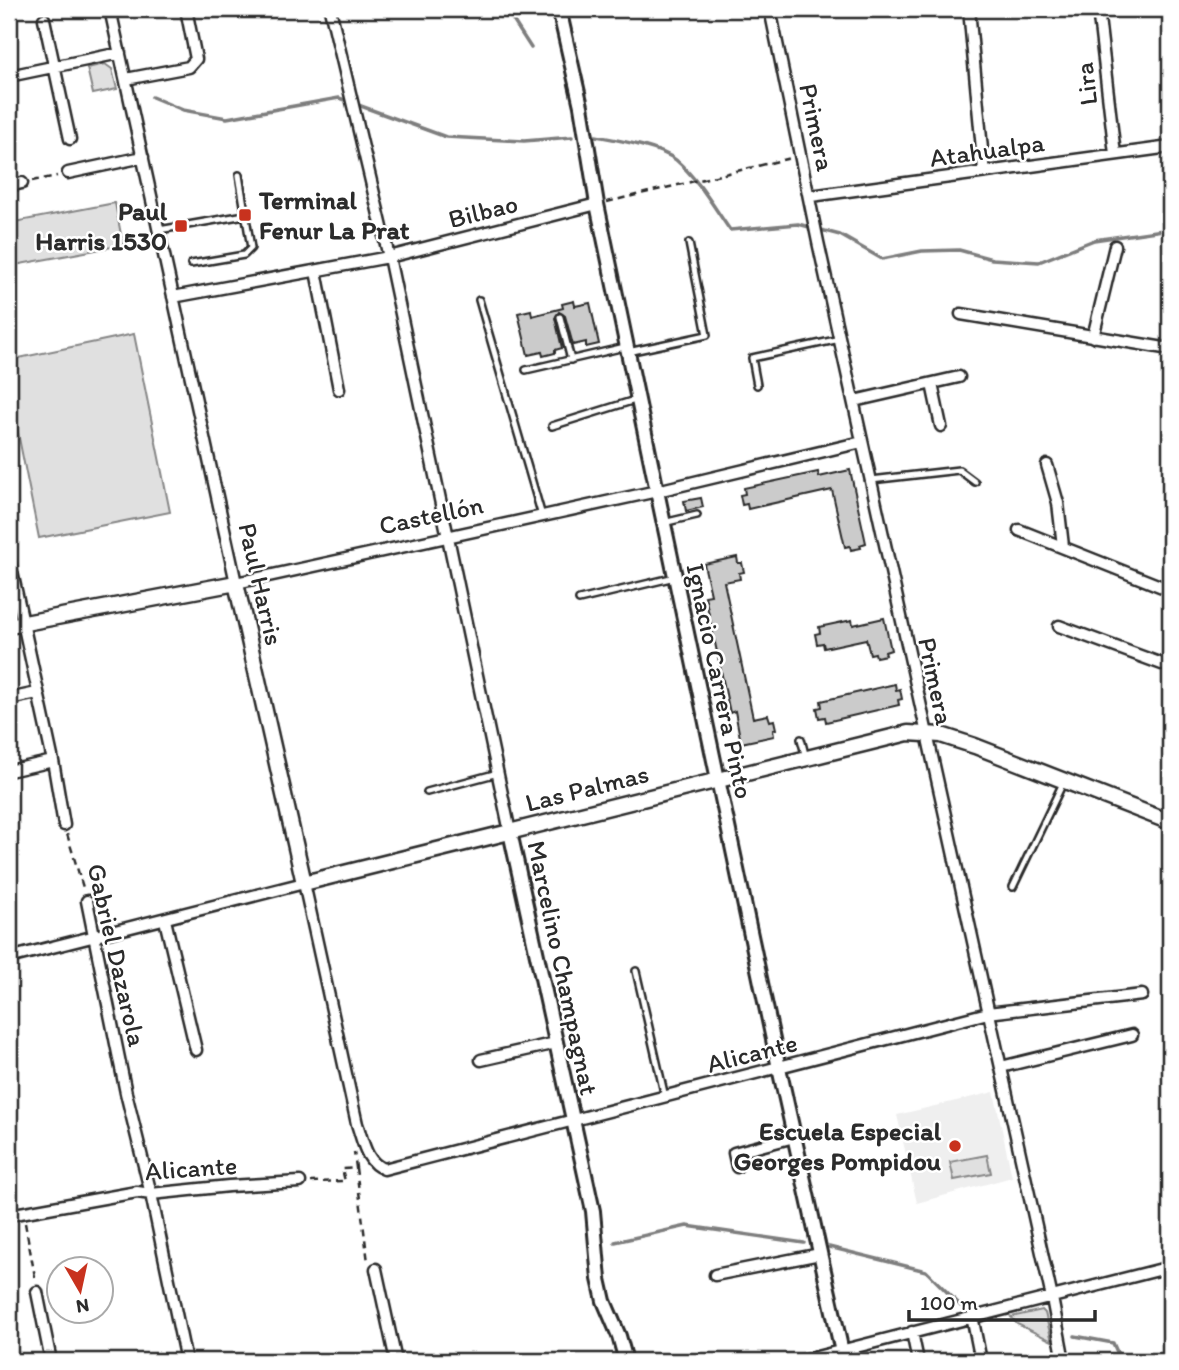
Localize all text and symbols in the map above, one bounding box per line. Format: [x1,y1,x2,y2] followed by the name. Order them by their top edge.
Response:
[1067,61,1104,107] street label: Lira
[792,80,842,174] street label: Primera
[928,126,1047,174] street label: Atahualpa
[258,184,410,246] place label: Terminal Fenur La Prat
[445,187,521,235] street label: Bilbao
[35,195,168,257] place label: Paul Harris 1530
[237,207,253,223] marker: Terminal Fenur La Prat
[173,218,189,234] marker: Paul Harris 1530
[376,488,486,542] street label: Castellón
[231,520,291,648] street label: Paul Harris
[679,560,761,802] street label: Ignacio Carrera Pinto
[911,634,961,728] street label: Primera
[522,757,652,819] street label: Las Palmas
[520,838,606,1098] street label: Marcelino Champagnat
[80,860,154,1050] street label: Gabriel Dazarola
[703,1026,801,1080] street label: Alicante
[733,1115,942,1177] place label: Escuela Especial Georges Pompidou
[947,1138,963,1154] marker: Escuela Especial Georges Pompidou
[144,1149,238,1187] street label: Alicante
[46,1254,116,1324] north arrow
[909,1279,1095,1323] scale bar
[920,1290,978,1315] text: 100 m
[74,1294,91,1319] text: N

